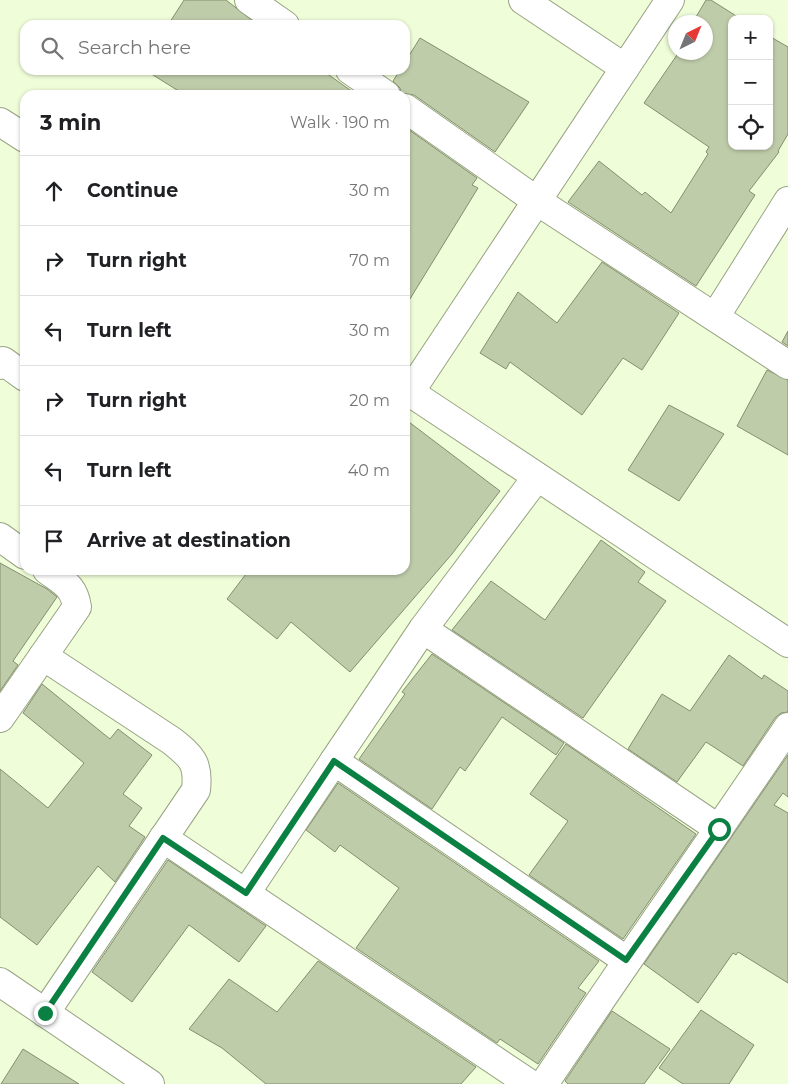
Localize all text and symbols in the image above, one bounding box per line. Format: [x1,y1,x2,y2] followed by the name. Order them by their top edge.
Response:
[668,15,713,60] north arrow
[728,15,773,150] map controls
[728,15,773,60] button: +
[20,20,410,75] search box
[38,34,66,62] icon: search
[78,36,191,59] text: Search here
[728,60,773,105] button: −
[728,105,773,150] button: locate
[40,110,101,135] text: 3 min
[290,113,390,132] text: Walk · 190 m
[40,177,68,205] icon: ahead
[87,179,178,202] text: Continue
[349,181,390,200] text: 30 m
[40,247,68,275] icon: right
[87,249,187,272] text: Turn right
[349,251,390,270] text: 70 m
[40,317,68,345] icon: left
[87,319,172,342] text: Turn left
[349,321,390,340] text: 30 m
[40,387,68,415] icon: right
[87,389,187,412] text: Turn right
[349,391,390,410] text: 20 m
[40,457,68,485] icon: left
[87,459,172,482] text: Turn left
[348,461,390,480] text: 40 m
[40,527,68,555] icon: arrive
[87,529,291,552] text: Arrive at destination
[708,818,731,841] route start
[34,1002,57,1025] route end

